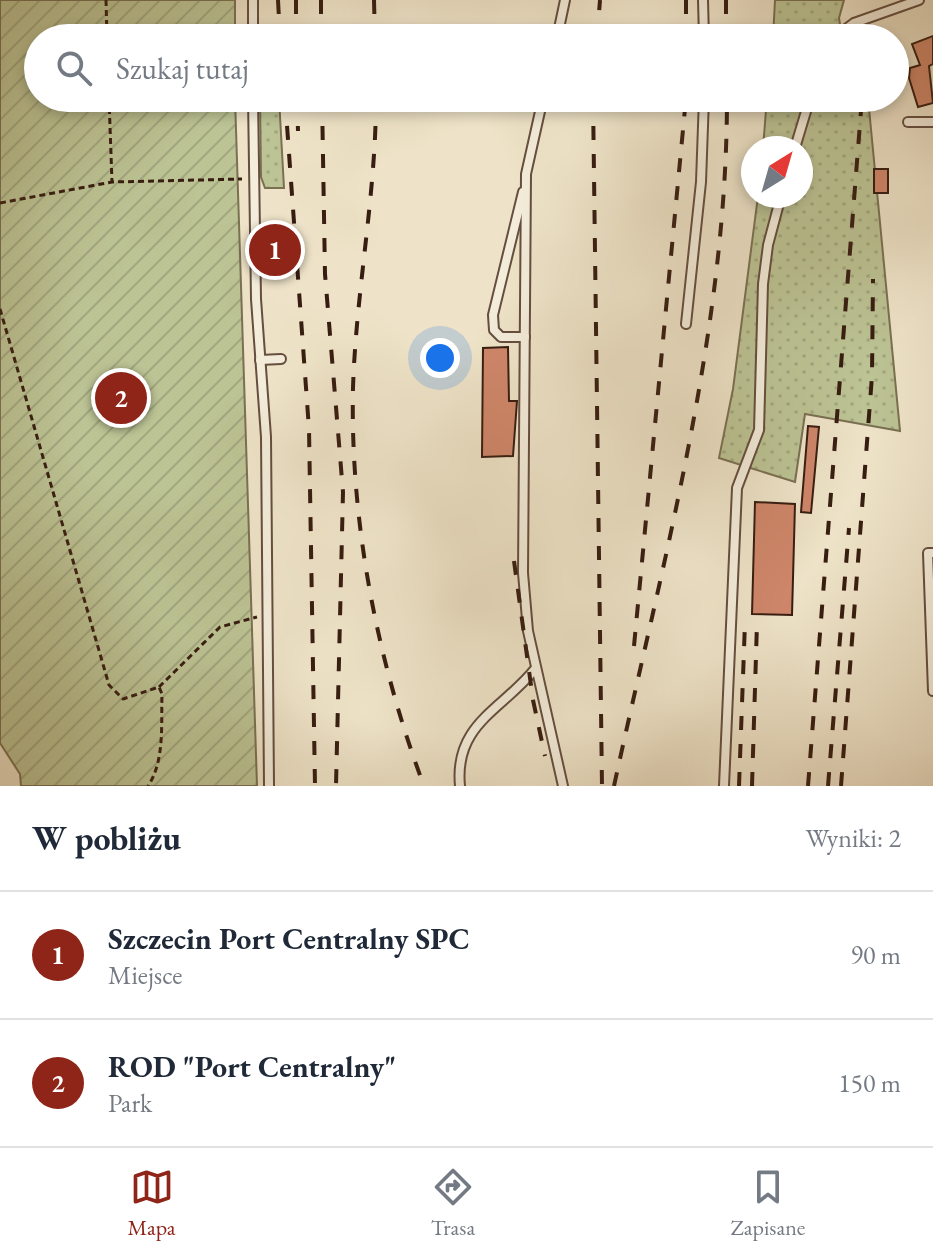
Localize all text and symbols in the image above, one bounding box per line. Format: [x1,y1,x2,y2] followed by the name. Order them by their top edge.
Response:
[24,24,909,112] search box
[52,46,96,90] icon: search
[116,49,249,88] text: Szukaj tutaj
[741,136,813,208] north arrow
[249,220,301,280] pin: 1
[420,338,460,378] your location
[95,368,147,428] pin: 2
[32,816,181,860] text: W pobliżu
[806,821,901,855] text: Wyniki: 2
[108,919,470,958] text: Szczecin Port Centralny SPC
[51,938,65,972] text: 1
[851,938,901,972] text: 90 m
[108,958,182,992] text: Miejsce
[108,1047,396,1086] text: ROD "Port Centralny"
[51,1066,65,1100] text: 2
[838,1066,901,1100] text: 150 m
[108,1086,152,1120] text: Park
[128,1165,176,1242] tab: Mapa
[431,1165,475,1242] tab: Trasa
[730,1165,805,1242] tab: Zapisane

